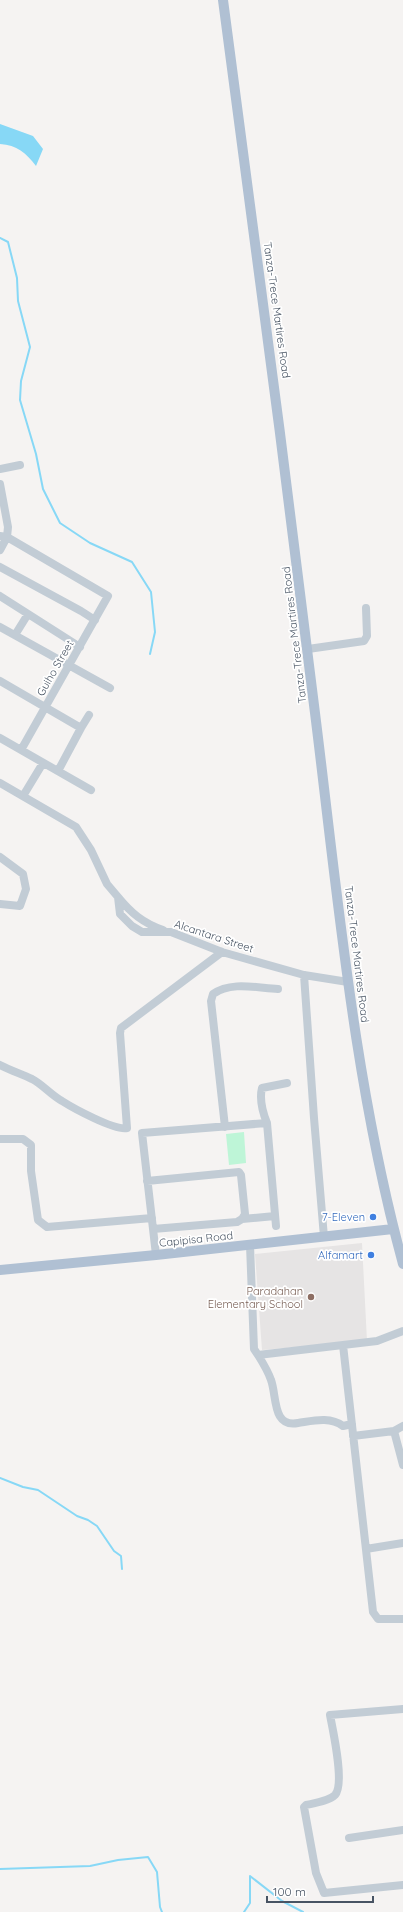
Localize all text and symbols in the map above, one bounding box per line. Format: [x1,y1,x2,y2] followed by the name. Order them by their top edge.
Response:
[260,241,294,379] street label: Tanza-Trece Martires Road
[279,566,309,704] street label: Tanza-Trece Martires Road
[33,637,77,698] street label: Guiho Street
[342,885,372,1023] street label: Tanza-Trece Martires Road
[173,917,256,955] street label: Alcantara Street
[322,1210,365,1224] place label: 7-Eleven
[368,1212,378,1222] marker: 7-Eleven
[158,1228,234,1250] street label: Capipisa Road
[318,1248,363,1262] place label: Alfamart
[366,1250,376,1260] marker: Alfamart
[208,1284,303,1311] place label: Paradahan Elementary School
[306,1292,316,1302] marker: Paradahan Elementary School
[267,1878,373,1904] scale bar
[273,1884,306,1899] text: 100 m

